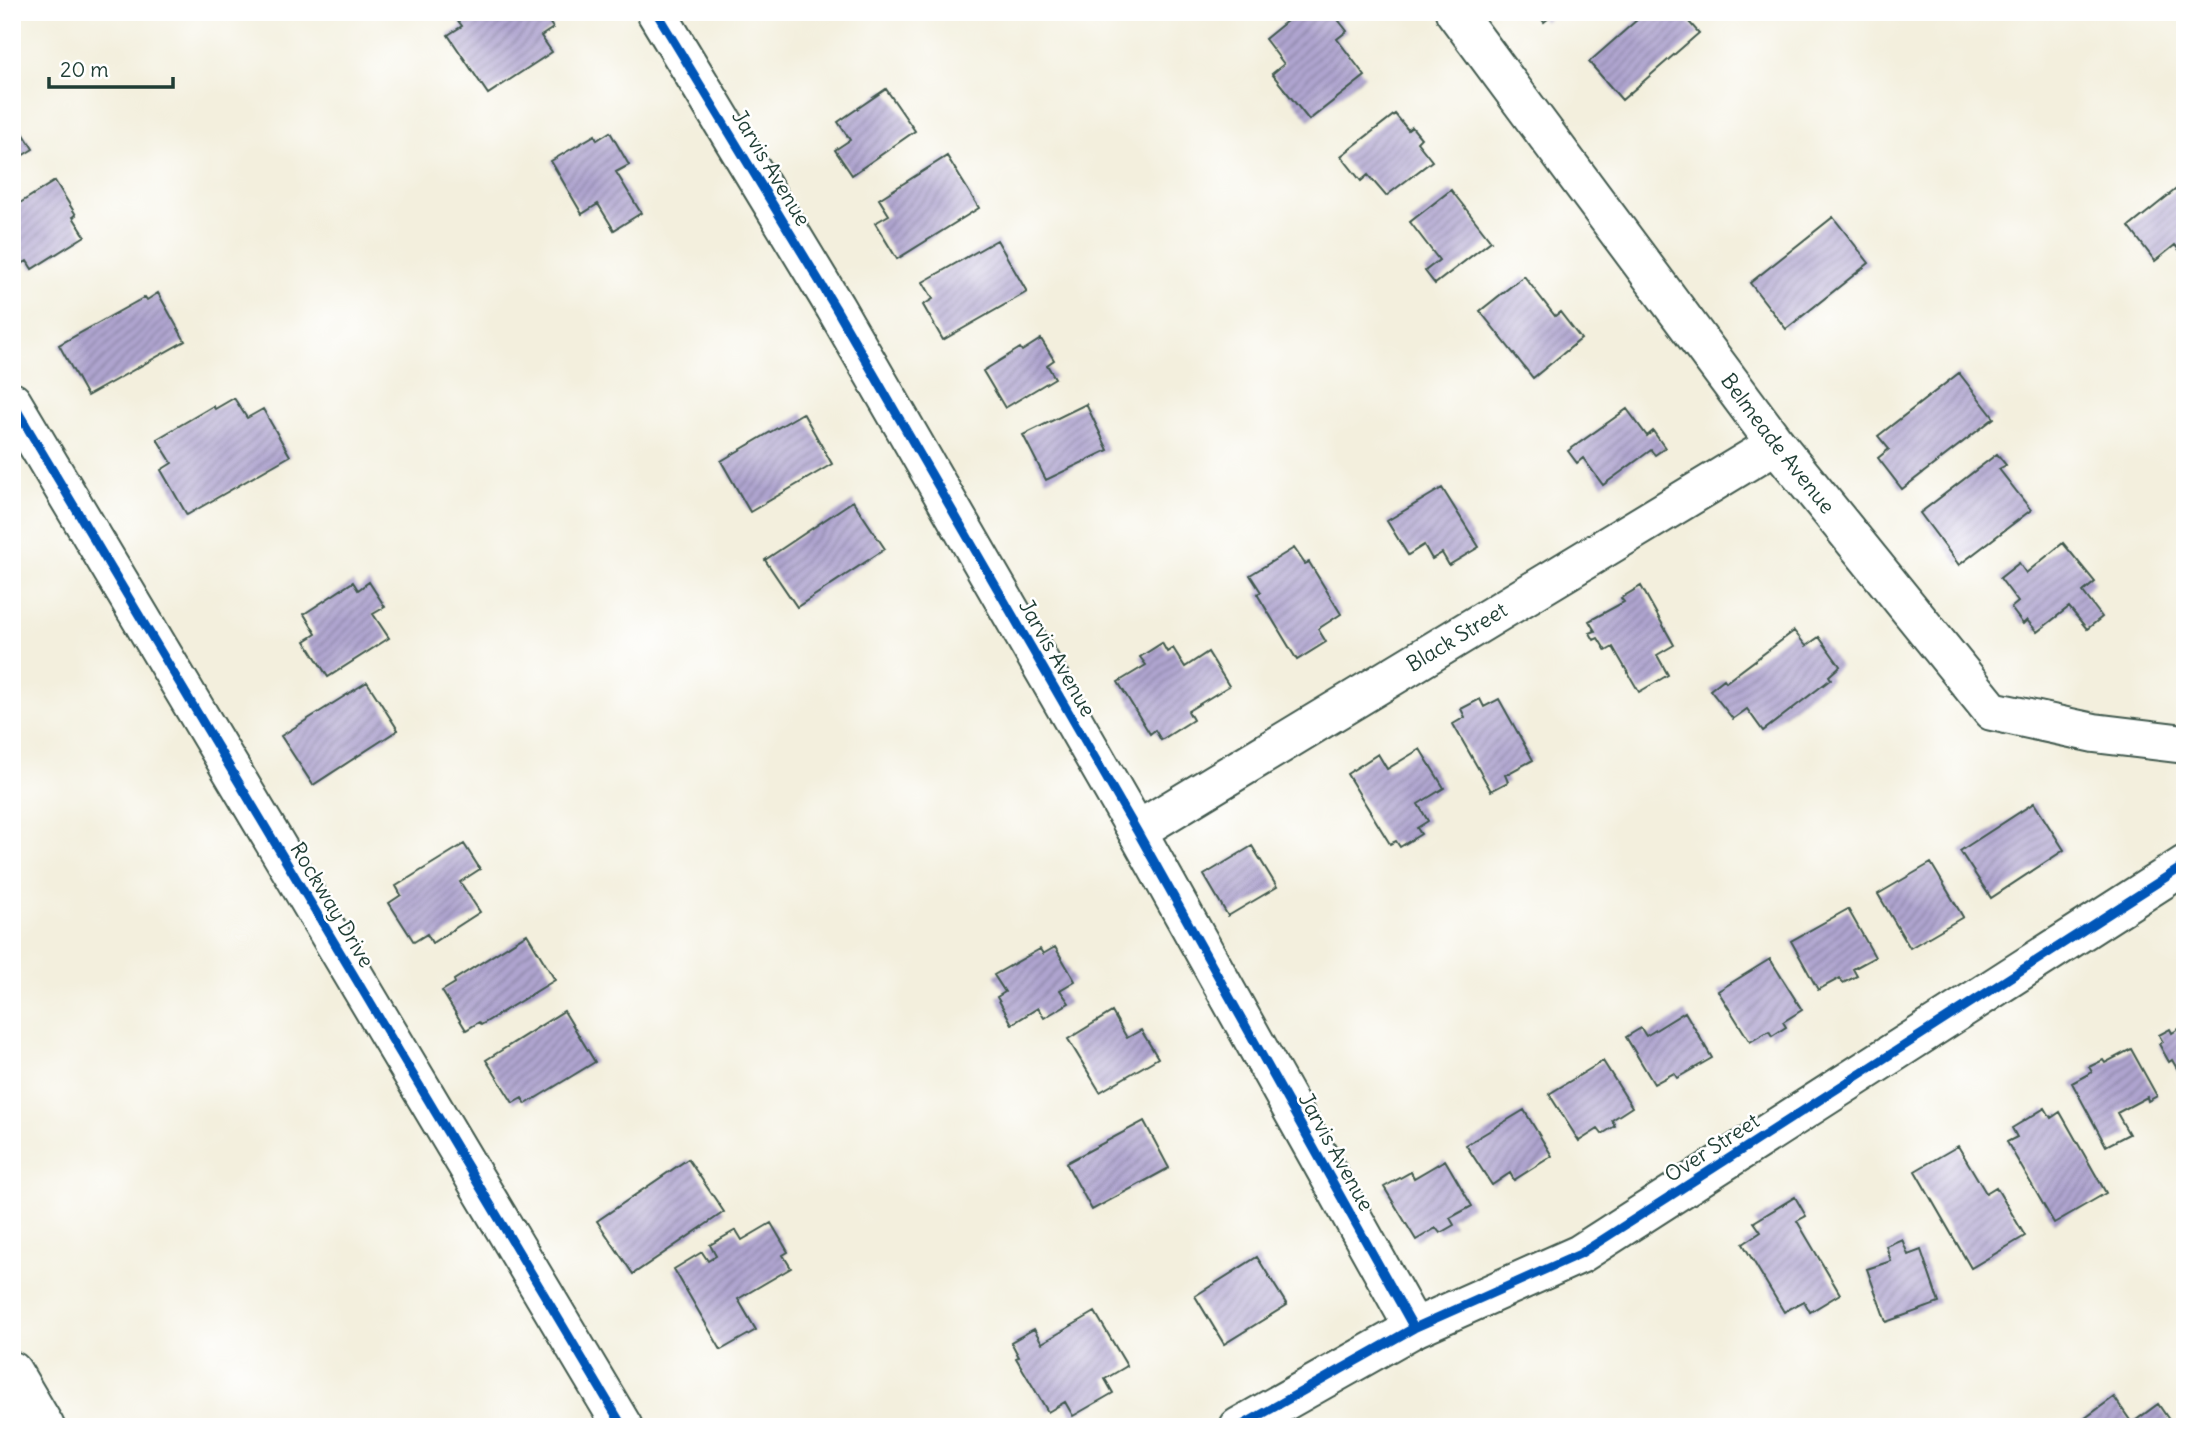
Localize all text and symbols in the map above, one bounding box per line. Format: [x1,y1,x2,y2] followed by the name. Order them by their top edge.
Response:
[49,46,173,90] scale bar
[60,56,109,83] text: 20 m
[726,105,817,231] street label: Jarvis Avenue
[1715,368,1841,519] street label: Belmeade Avenue
[1013,594,1102,721] street label: Jarvis Avenue
[1401,596,1512,678] street label: Black Street
[284,837,380,972] street label: Rockway Drive
[1293,1088,1380,1216] street label: Jarvis Avenue
[1659,1107,1764,1188] street label: Over Street

